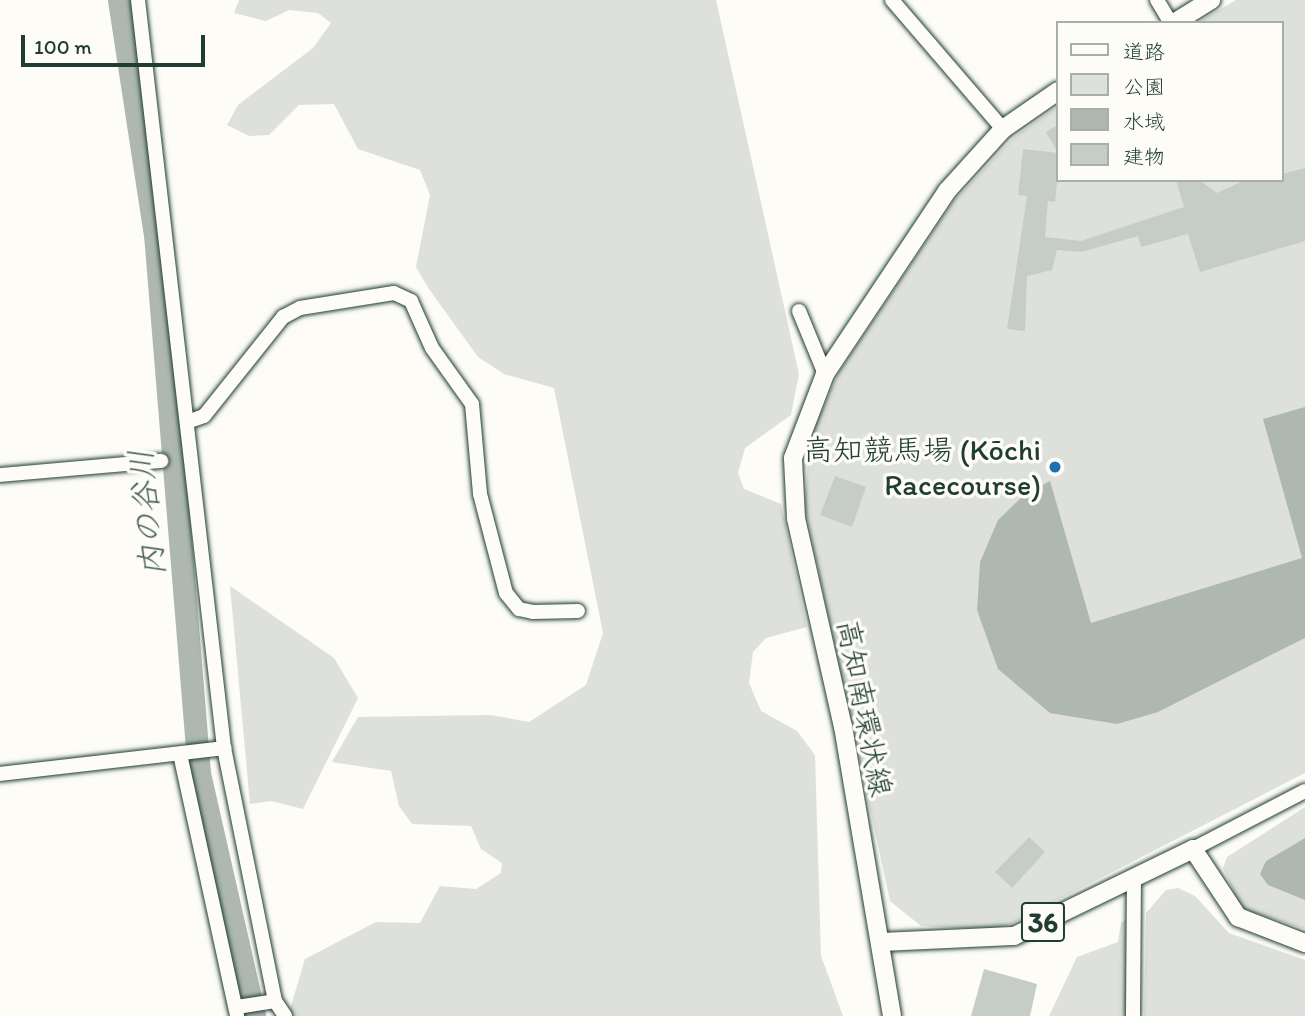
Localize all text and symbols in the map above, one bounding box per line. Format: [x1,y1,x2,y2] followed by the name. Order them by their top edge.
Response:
[24,21,208,65] scale bar
[1056,21,1284,182] legend
[34,34,92,59] text: 100 m
[1123,39,1165,64] text: 道路
[1123,74,1165,99] text: 公園
[1123,109,1165,134] text: 水域
[1123,144,1165,169] text: 建物
[803,432,1041,503] place label: 高知競馬場 (Kōchi Racecourse)
[121,447,173,579] water label: 内の谷川
[1047,459,1063,475] marker: 高知競馬場 (Kōchi Racecourse)
[829,616,899,800] street label: 高知南環状線
[1020,898,1066,946] road number: 36

